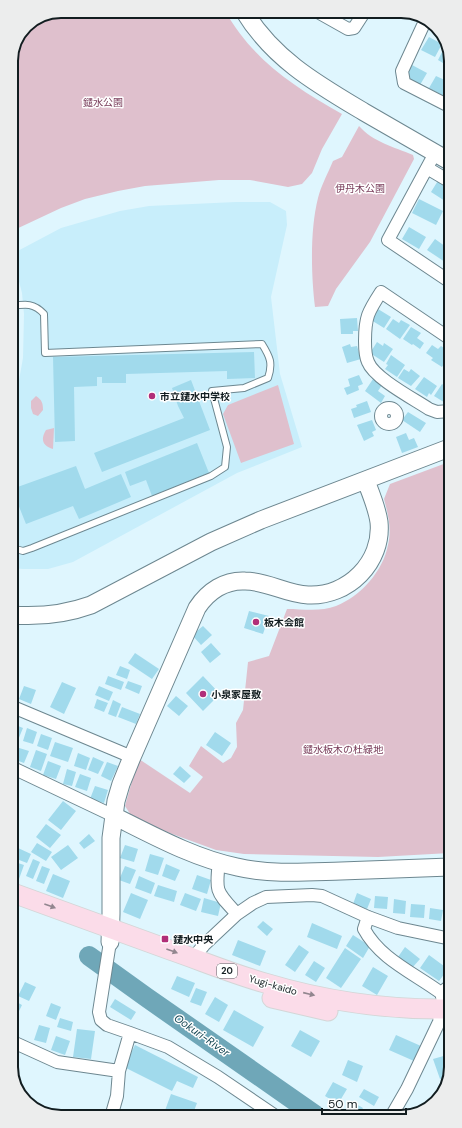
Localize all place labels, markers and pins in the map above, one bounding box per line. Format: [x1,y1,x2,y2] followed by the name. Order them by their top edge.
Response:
[160,390,230,403] place label: 市立鑓水中学校
[147,391,157,401] marker: 市立鑓水中学校
[264,616,304,629] place label: 板木会館
[251,617,261,627] marker: 板木会館
[211,688,262,701] place label: 小泉家屋敷
[198,689,208,699] marker: 小泉家屋敷
[173,933,214,946] place label: 鑓水中央
[160,934,170,944] marker: 鑓水中央

